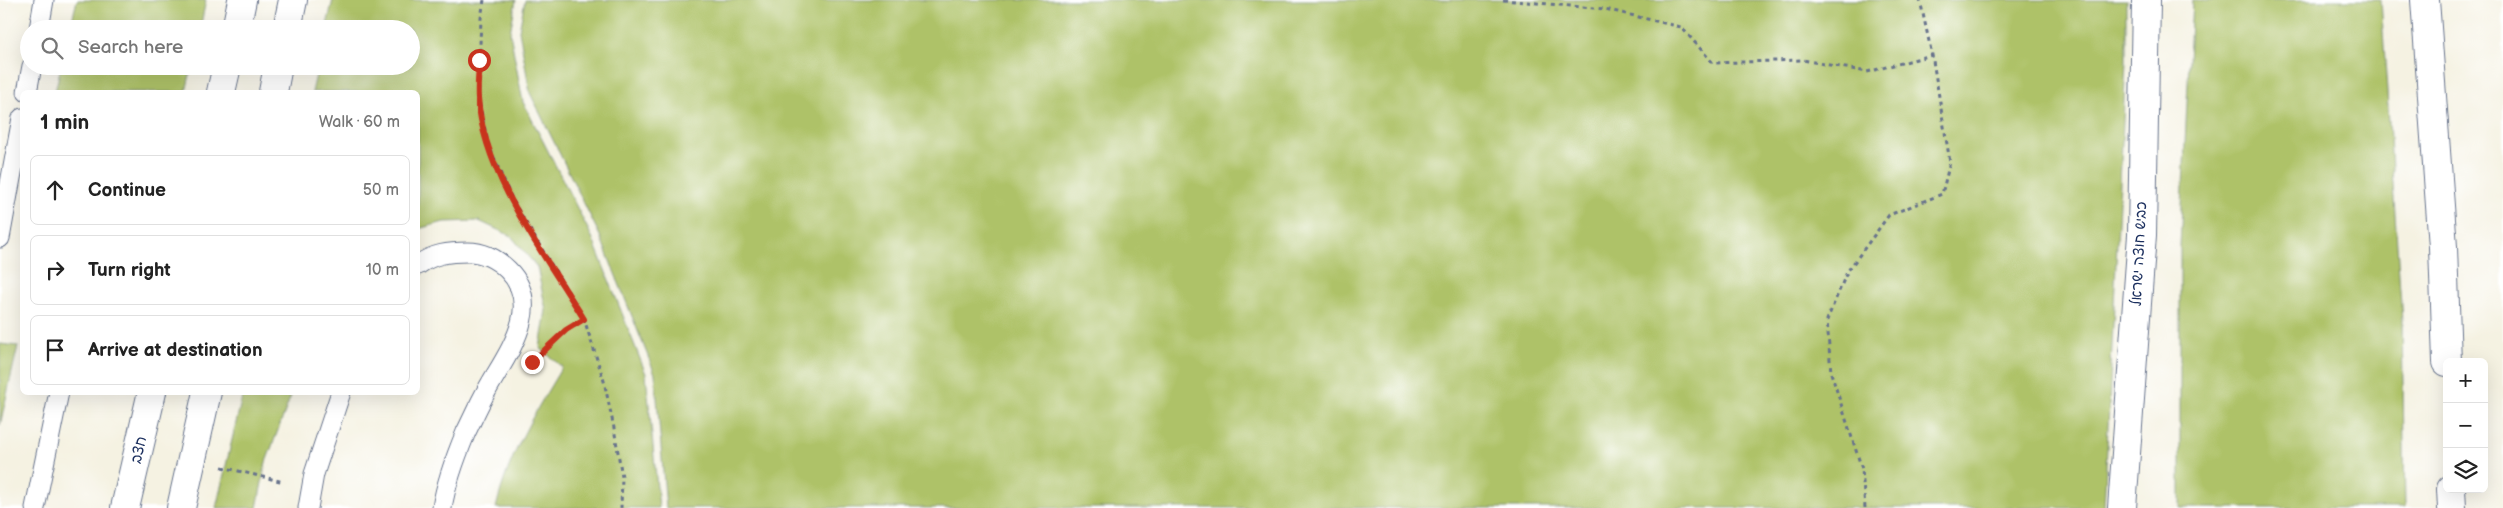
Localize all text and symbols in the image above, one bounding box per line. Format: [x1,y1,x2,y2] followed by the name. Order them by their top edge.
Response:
[20,20,420,75] search box
[38,34,66,62] icon: search
[78,36,183,59] text: Search here
[468,49,491,72] route start
[40,110,89,135] text: 1 min
[319,113,400,132] text: Walk · 60 m
[41,176,69,204] icon: ahead
[88,179,166,202] text: Continue
[363,181,399,200] text: 50 m
[2127,201,2151,307] street label: כביש חוצה ישראל
[41,256,69,284] icon: right
[88,259,171,282] text: Turn right
[366,261,399,280] text: 10 m
[41,336,69,364] icon: arrive
[88,339,263,362] text: Arrive at destination
[521,351,544,374] route end
[2443,358,2488,493] map controls
[2443,358,2488,403] button: +
[2443,403,2488,448] button: −
[127,435,151,465] street label: חצב
[2443,448,2488,493] button: layers

